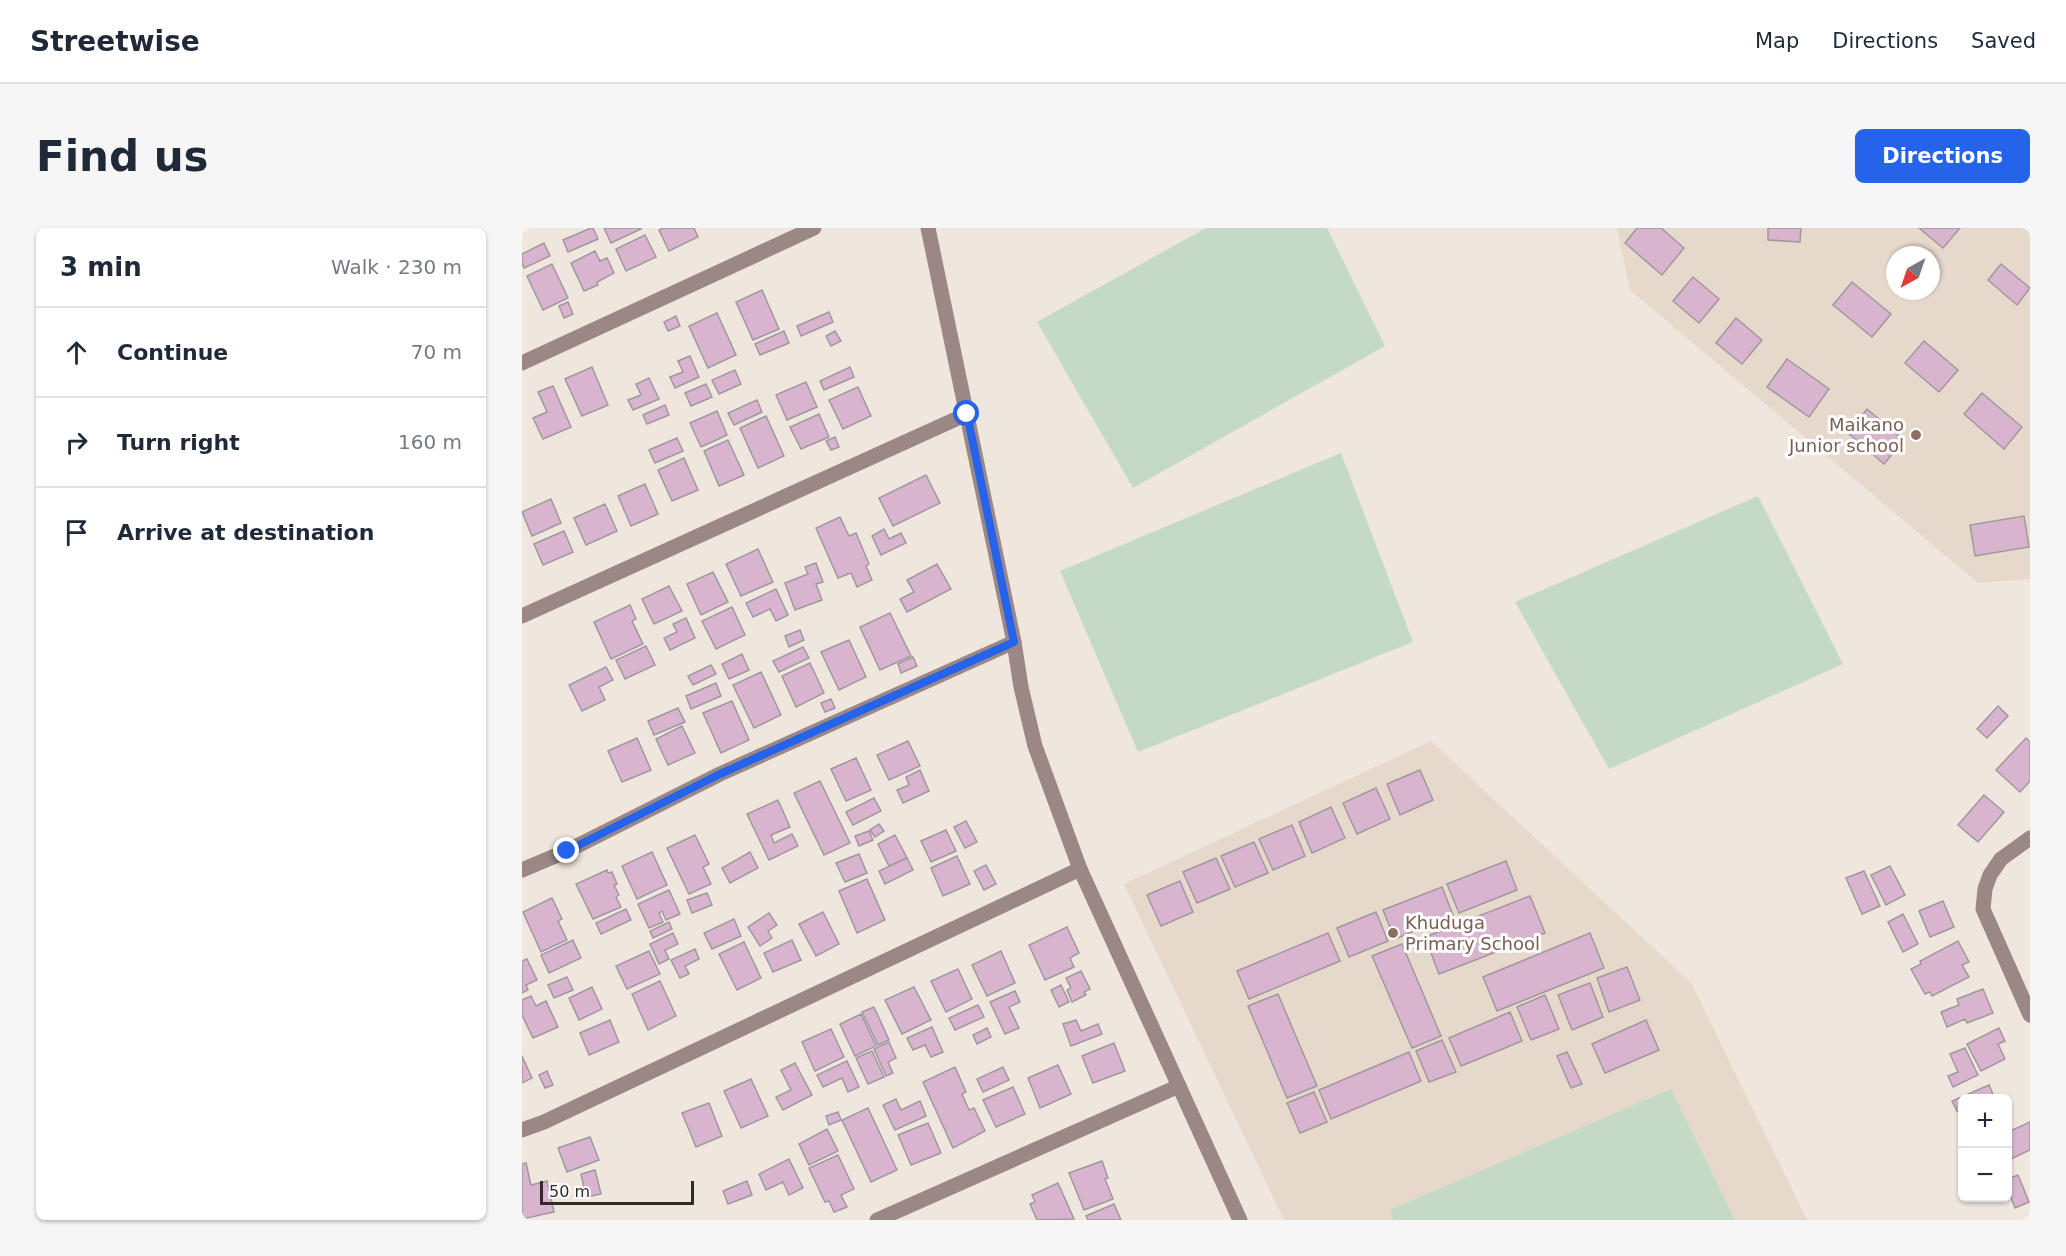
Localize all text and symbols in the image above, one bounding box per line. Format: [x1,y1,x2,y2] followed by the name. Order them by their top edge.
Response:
[30,25,200,58] text: Streetwise
[1755,29,1799,53] text: Map
[1832,29,1938,53] text: Directions
[1971,29,2036,53] text: Saved
[1855,129,2030,183] button: Directions
[36,132,209,181] text: Find us
[1886,246,1940,300] north arrow
[60,252,142,282] text: 3 min
[331,255,462,279] text: Walk · 230 m
[60,336,93,369] icon: ahead
[117,340,228,365] text: Continue
[411,340,462,364] text: 70 m
[953,400,979,426] route start
[1788,414,1904,456] place label: Maikano Junior school
[60,426,93,459] icon: right
[1909,428,1923,442] marker: Maikano Junior school
[117,430,240,455] text: Turn right
[398,430,462,454] text: 160 m
[60,516,93,549] icon: arrive
[117,520,374,545] text: Arrive at destination
[553,837,579,863] route end
[1405,912,1540,954] place label: Khuduga Primary School
[1386,926,1400,940] marker: Khuduga Primary School
[1958,1094,2012,1202] map controls
[1958,1094,2012,1148] button: +
[1958,1148,2012,1202] button: −
[540,1178,694,1206] scale bar
[549,1182,590,1201] text: 50 m

